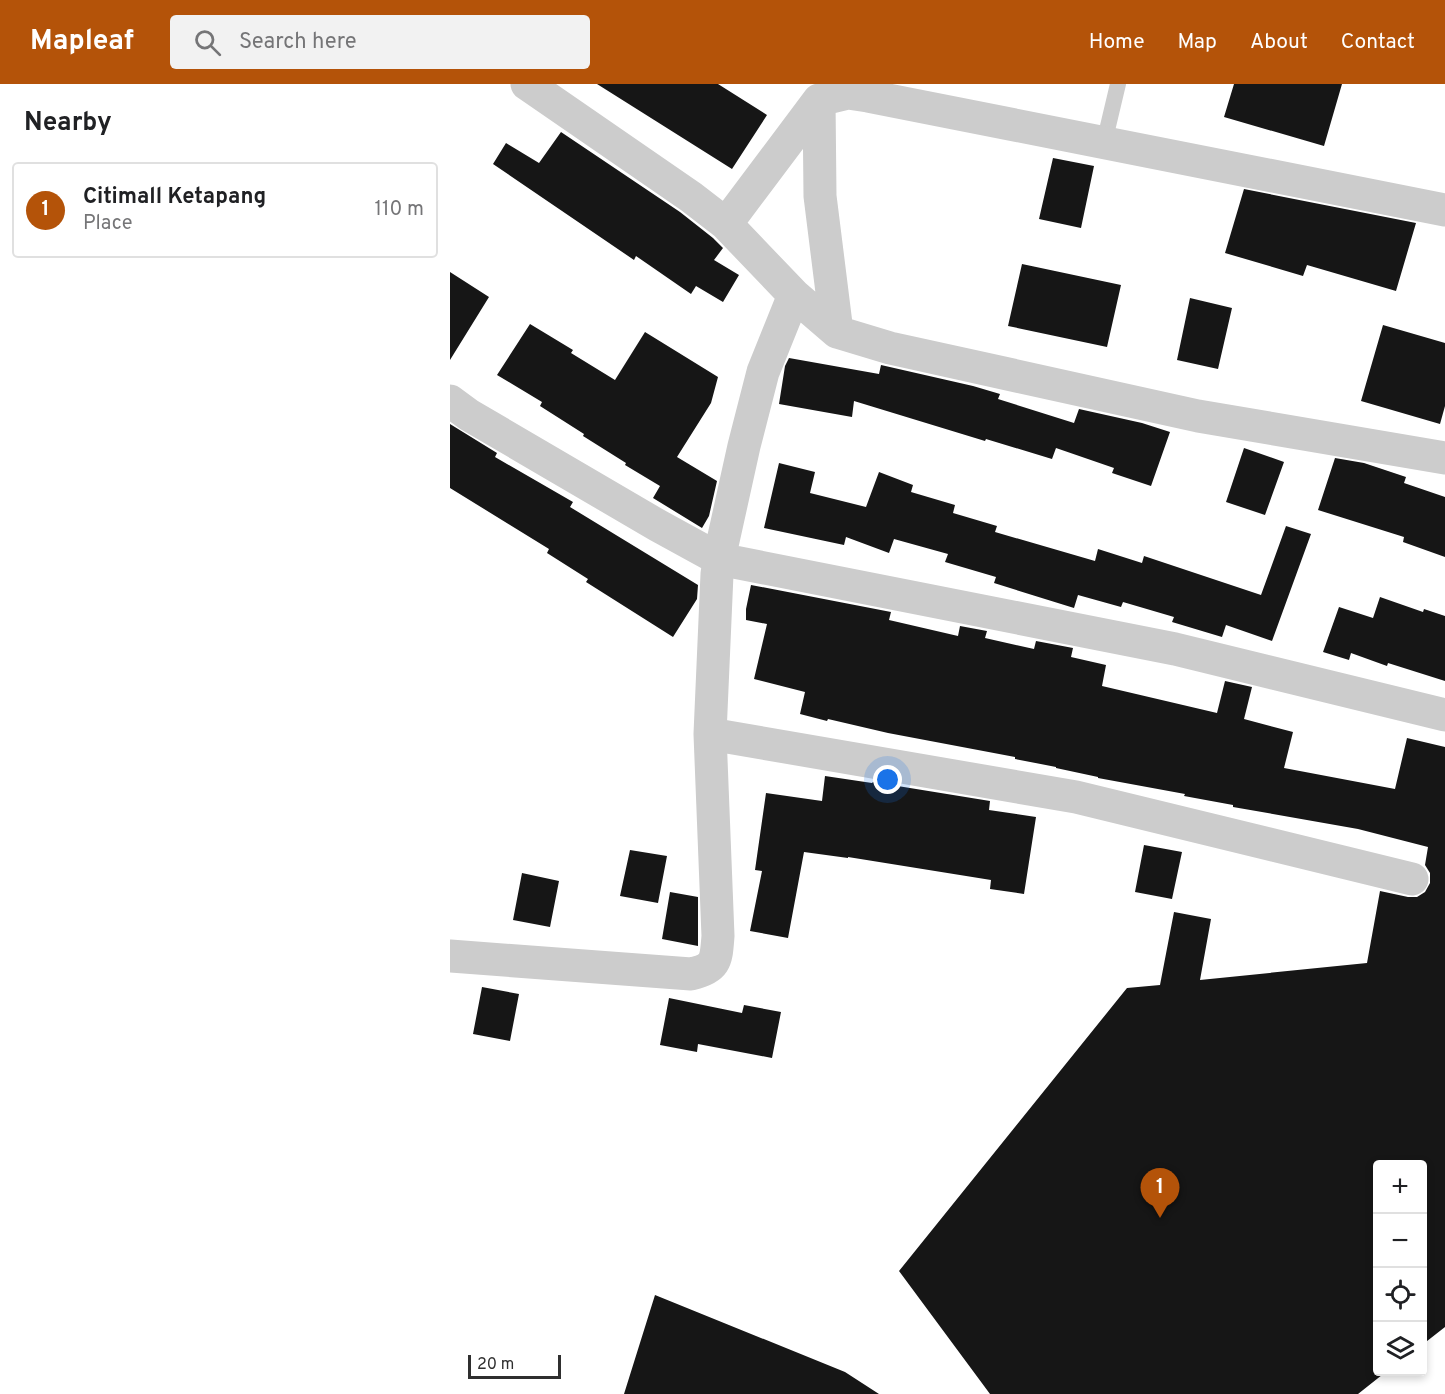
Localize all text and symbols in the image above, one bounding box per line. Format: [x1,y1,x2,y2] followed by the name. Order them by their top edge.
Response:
[170,15,590,69] search box
[30,24,134,60] text: Mapleaf
[191,26,224,59] icon: search
[239,29,357,56] text: Search here
[1089,29,1145,56] text: Home
[1178,29,1217,56] text: Map
[1250,29,1308,56] text: About
[1341,29,1415,56] text: Contact
[24,107,112,140] text: Nearby
[83,184,266,211] text: Citimall Ketapang
[42,197,50,223] text: 1
[375,197,424,223] text: 110 m
[83,211,133,237] text: Place
[873,765,902,794] your location
[1373,1160,1427,1376] map controls
[1373,1160,1427,1214] button: +
[1140,1168,1180,1218] pin: 1
[1373,1214,1427,1268] button: −
[1373,1268,1427,1322] button: locate
[1373,1322,1427,1376] button: layers
[468,1352,561,1380] scale bar
[477,1355,514,1375] text: 20 m

